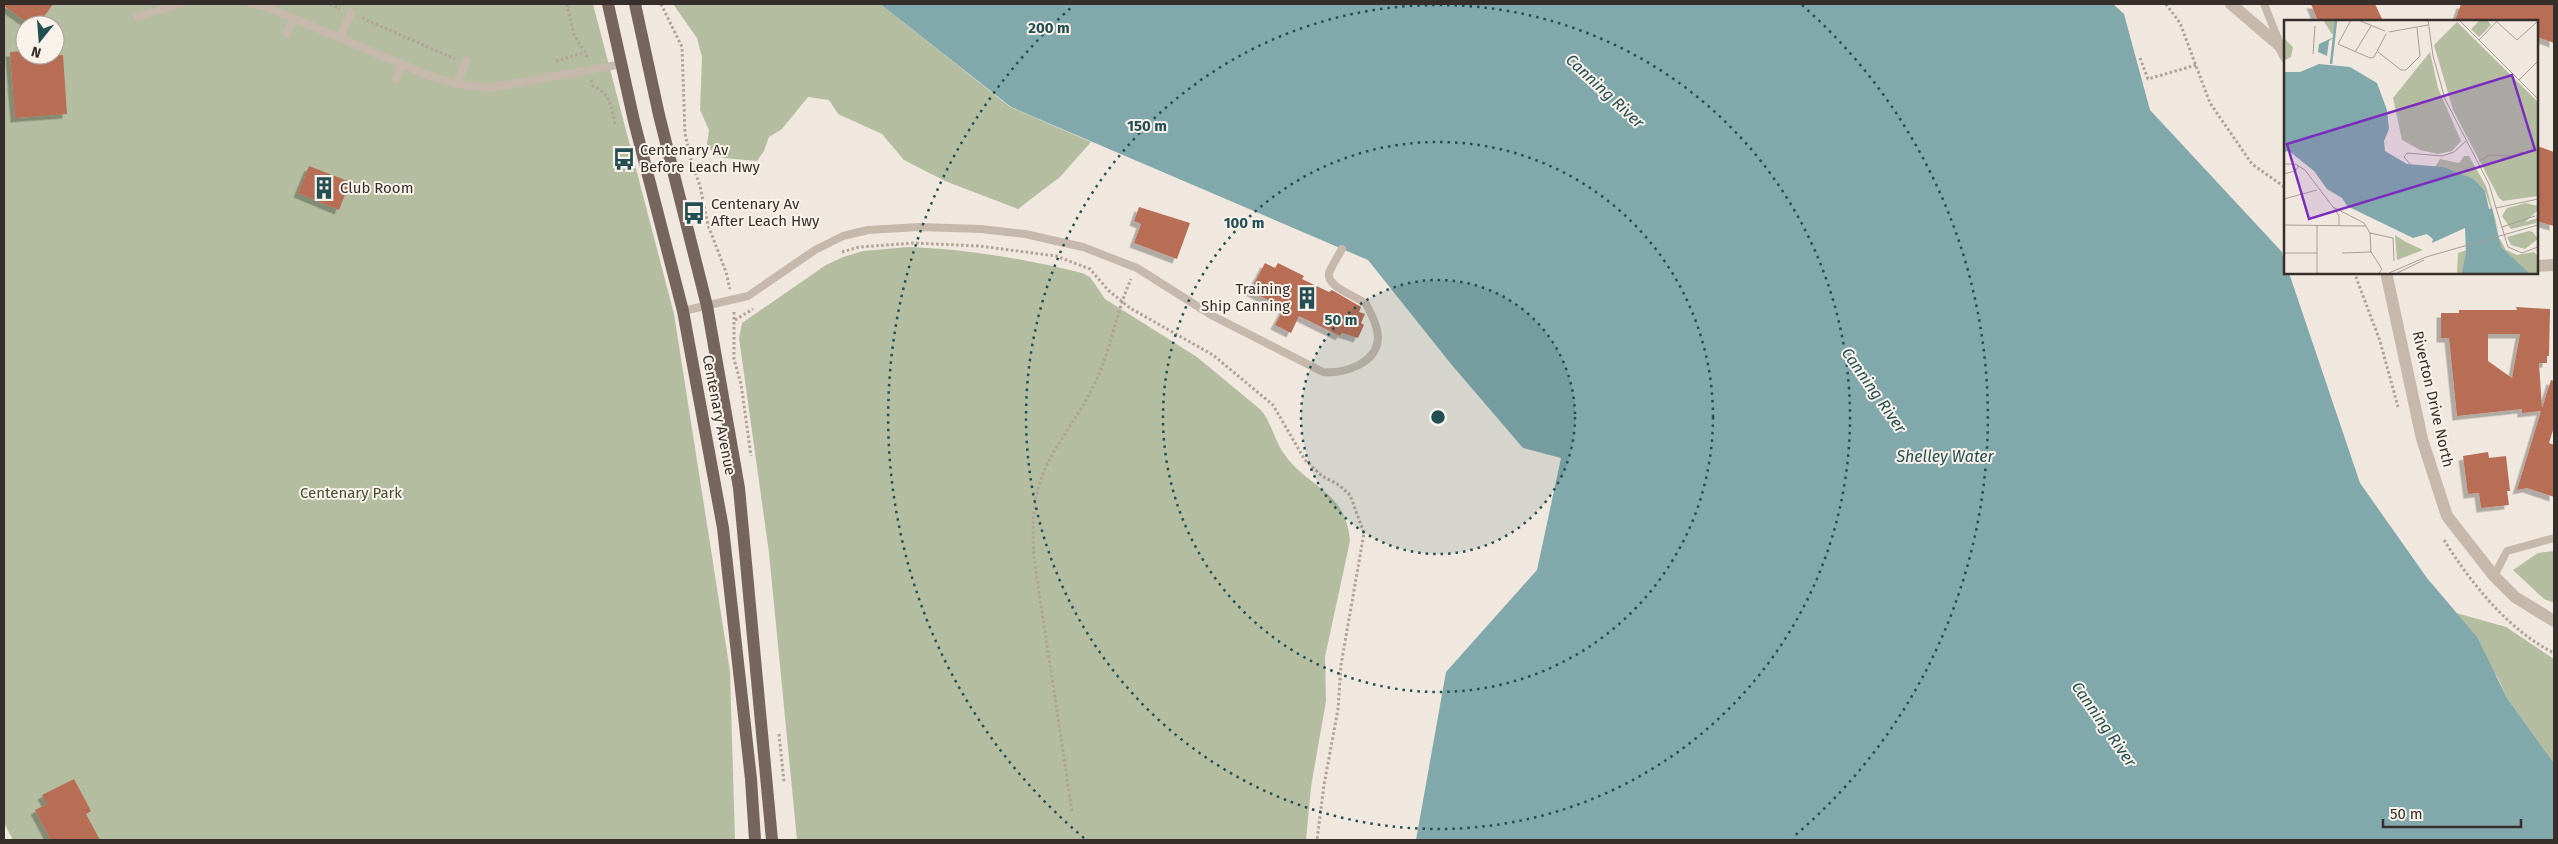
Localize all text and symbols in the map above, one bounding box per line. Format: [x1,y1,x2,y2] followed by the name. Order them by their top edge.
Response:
[15,15,65,65] north arrow
[1028,19,1070,37] text: 200 m
[2284,20,2538,274] inset map
[29,42,43,61] text: N
[1562,50,1649,132] water label: Canning River
[1127,117,1167,135] text: 150 m
[640,141,761,176] place label: Centenary Av Before Leach Hwy
[611,146,637,172] bus stop icon: Centenary Av Before Leach Hwy
[311,175,337,201] building icon: Club Room
[340,179,414,197] place label: Club Room
[711,195,820,230] place label: Centenary Av After Leach Hwy
[681,200,707,226] bus stop icon: Centenary Av After Leach Hwy
[1224,214,1264,232] text: 100 m
[1201,280,1290,315] place label: Training Ship Canning
[1294,285,1320,311] building icon: Training Ship Canning
[1324,311,1358,329] text: 50 m
[2409,329,2457,469] street label: Riverton Drive North
[1838,344,1911,437] water label: Canning River
[698,353,740,477] street label: Centenary Avenue
[1429,408,1447,426] centre of rings
[1895,447,1995,466] water label: Shelley Water
[300,484,402,502] park label: Centenary Park
[2068,678,2141,771] water label: Canning River
[2383,796,2520,828] scale bar
[2390,805,2423,823] text: 50 m

